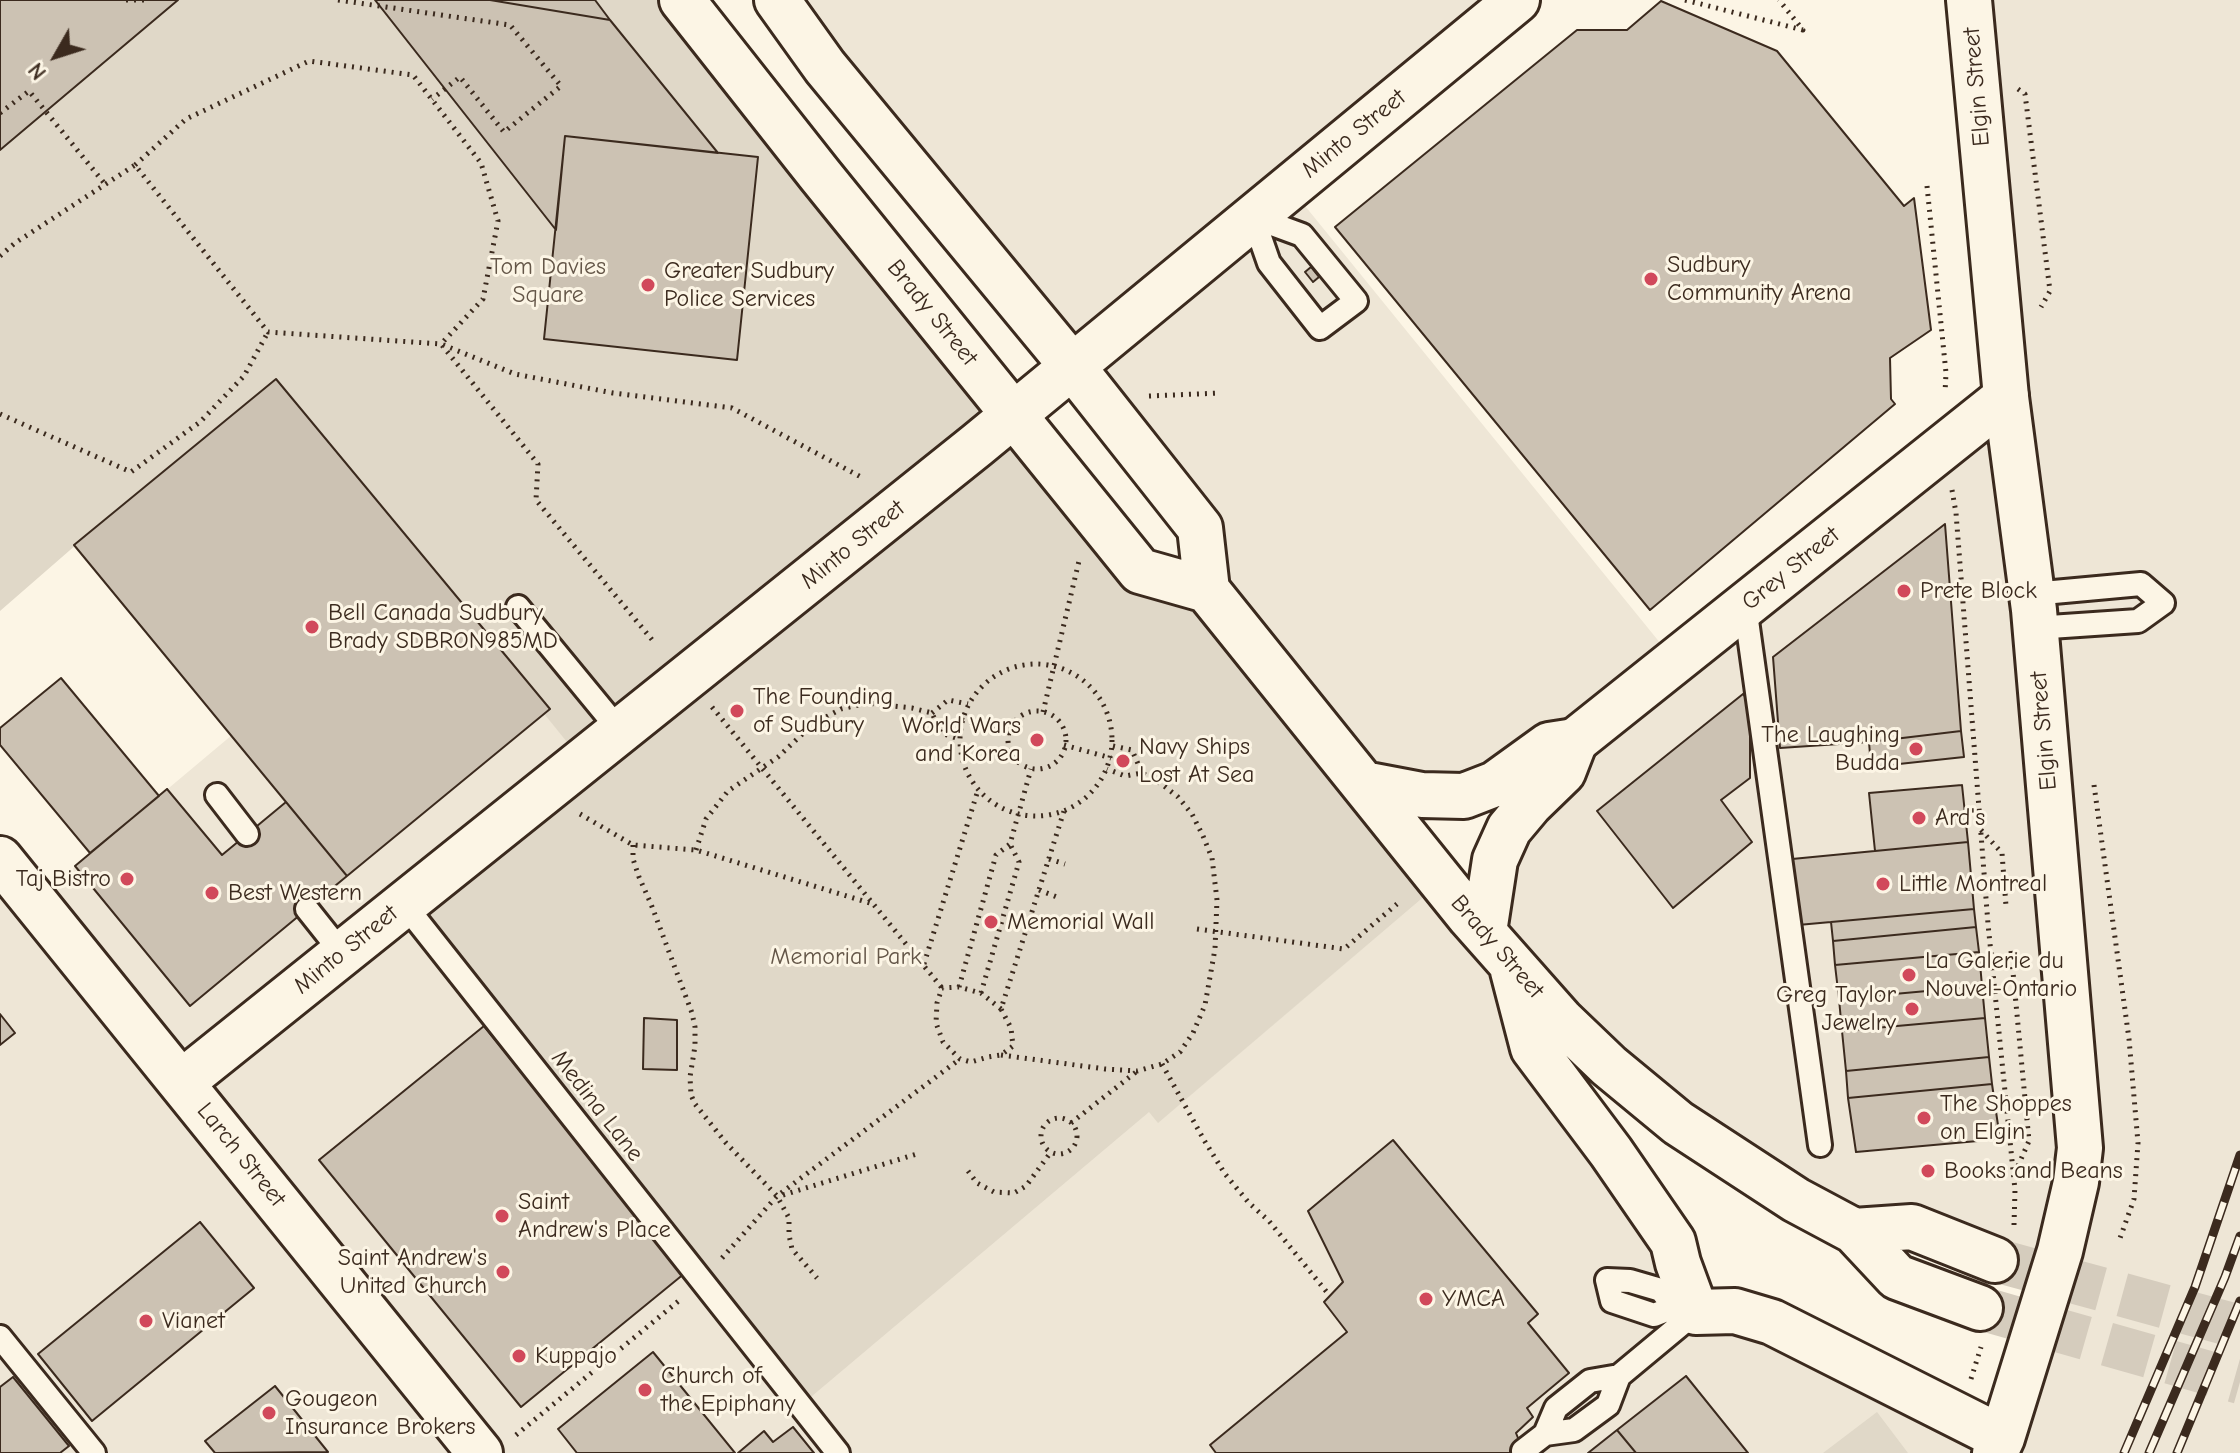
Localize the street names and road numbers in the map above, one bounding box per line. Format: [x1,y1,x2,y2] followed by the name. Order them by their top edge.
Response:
[1957,26,1997,148] street label: Elgin Street
[1296,83,1412,185] street label: Minto Street
[881,254,983,372] street label: Brady Street
[795,494,911,596] street label: Minto Street
[1736,521,1846,617] street label: Grey Street
[2024,670,2064,792] street label: Elgin Street
[1444,889,1550,1005] street label: Brady Street
[288,899,404,1001] street label: Minto Street
[545,1045,649,1167] street label: Medina Lane
[190,1097,292,1213] street label: Larch Street

